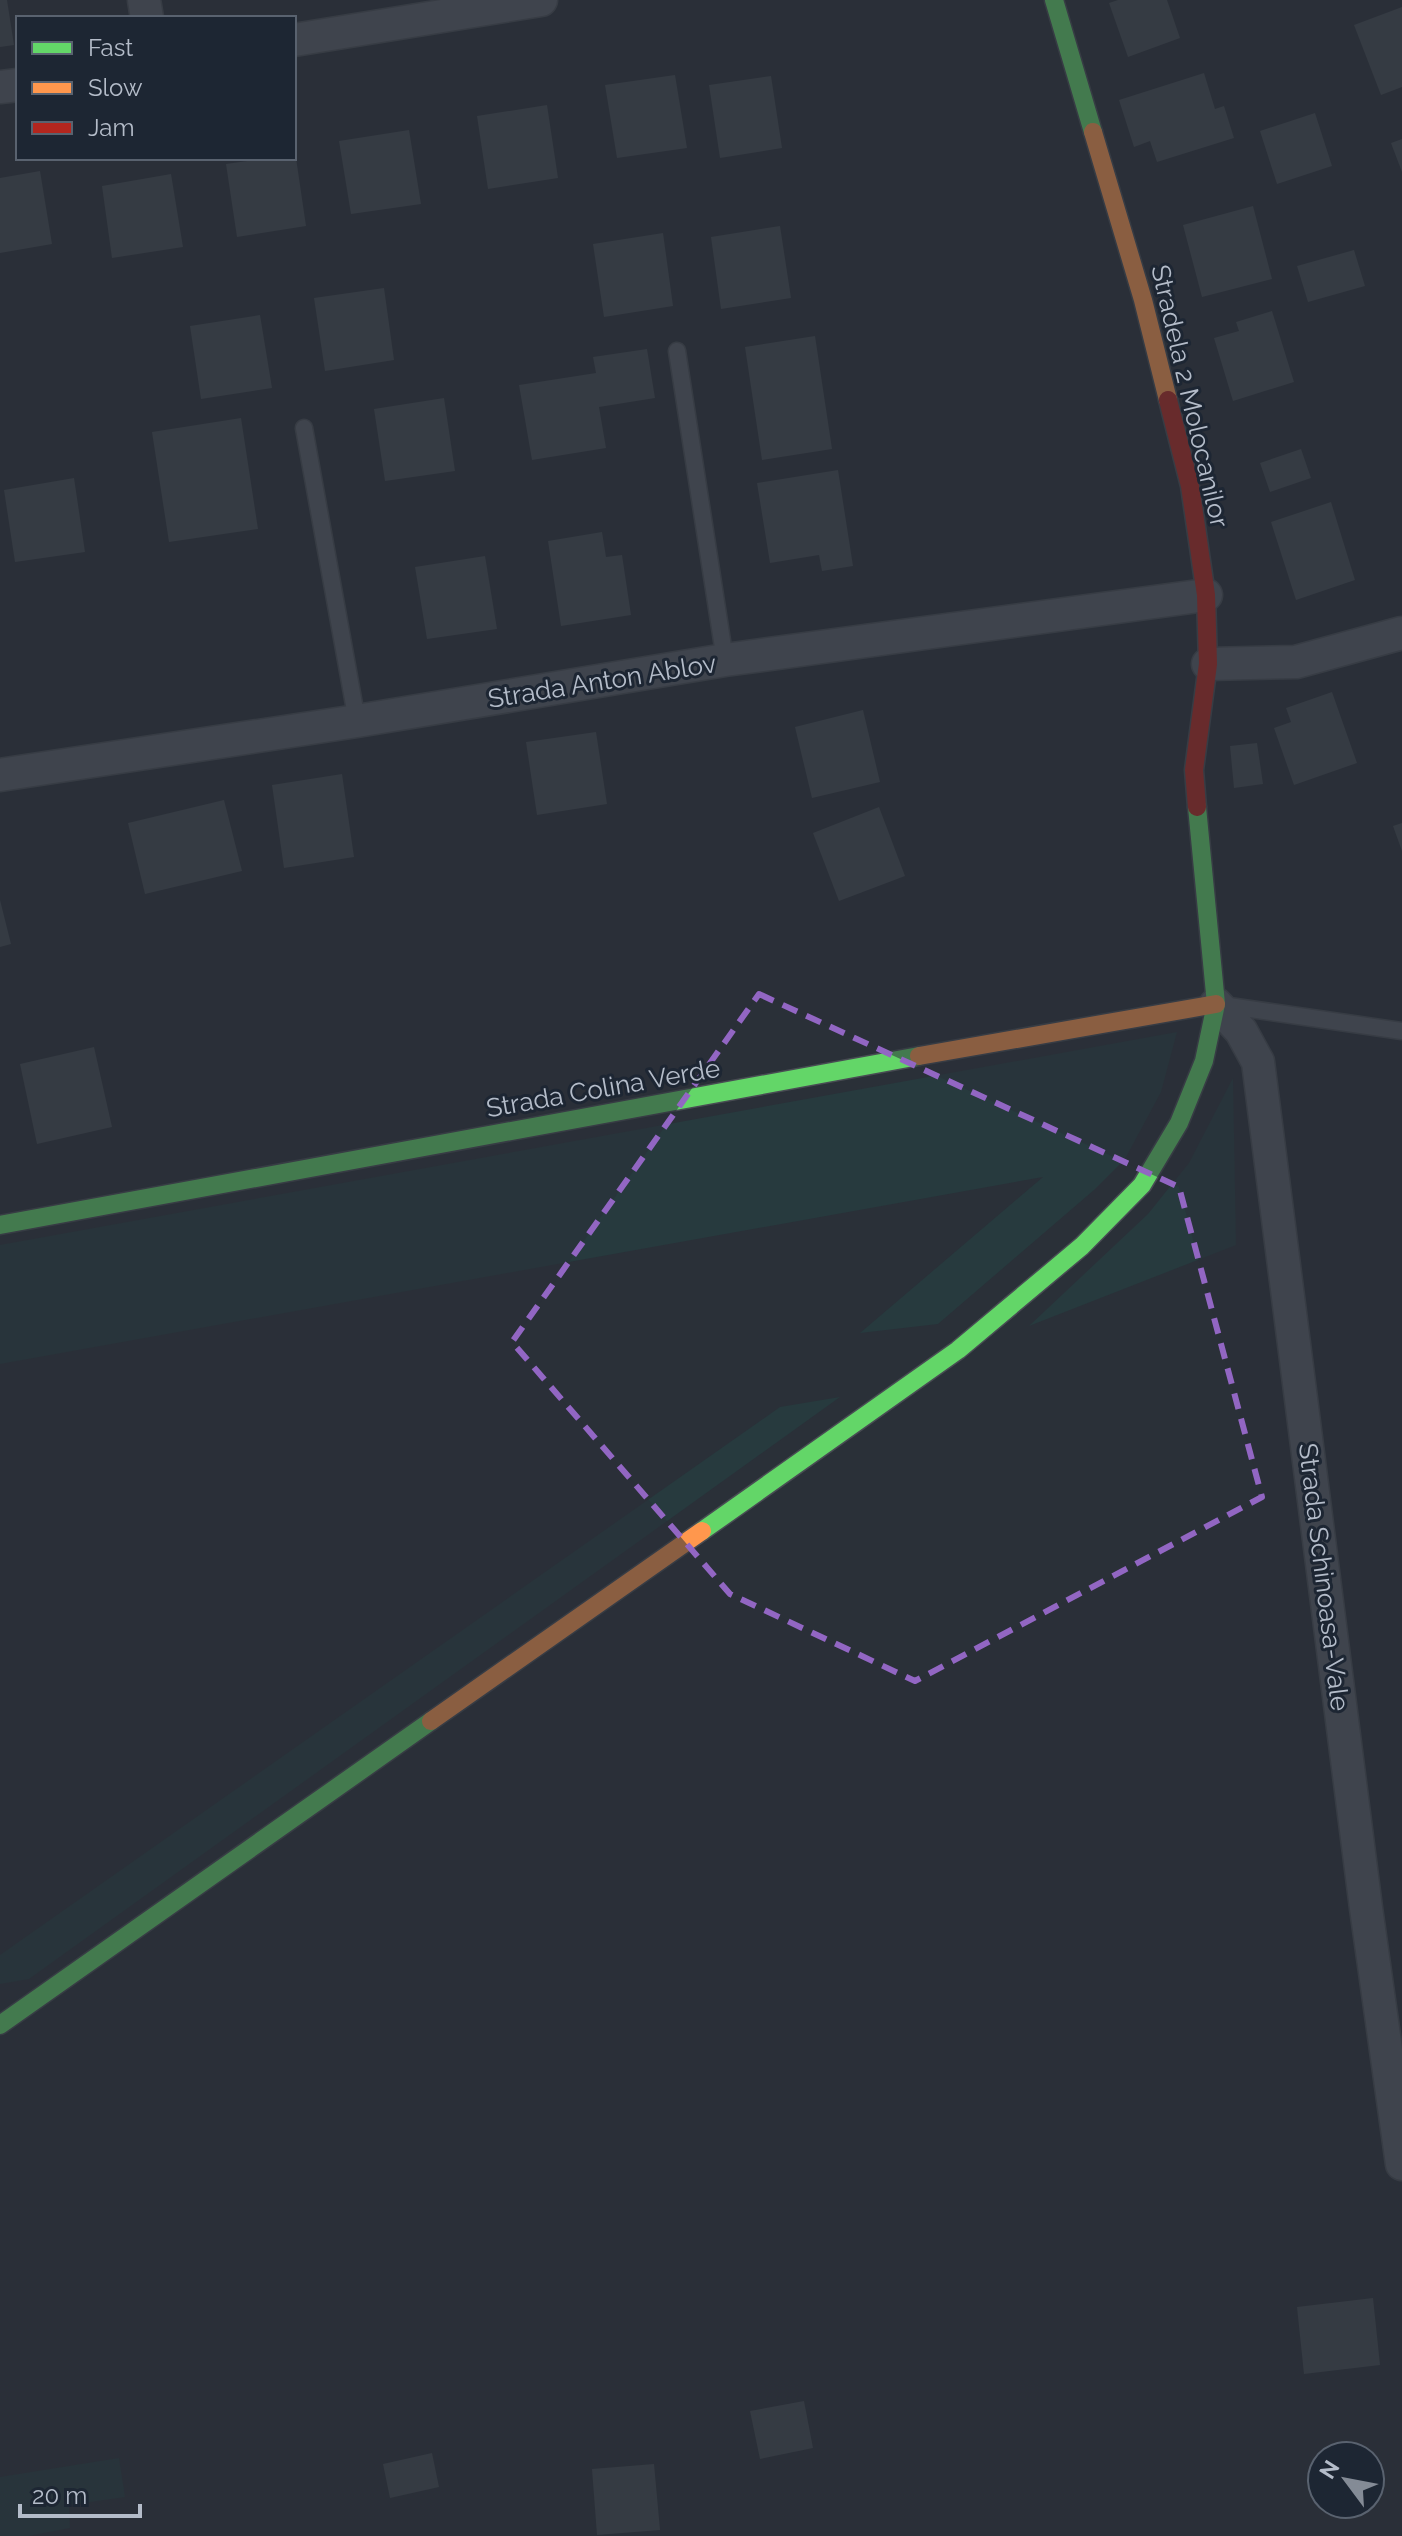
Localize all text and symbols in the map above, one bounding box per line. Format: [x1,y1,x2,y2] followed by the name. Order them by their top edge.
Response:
[16,16,296,160] legend
[88,33,133,62] text: Fast
[88,73,143,102] text: Slow
[88,113,134,142] text: Jam
[1145,262,1235,530] street label: Stradela 2 Molocanilor
[486,648,718,714] street label: Strada Anton Ablov
[484,1053,722,1123] street label: Strada Colina Verde
[1293,1441,1355,1713] street label: Strada Schinoasa-Vale
[1306,2440,1386,2520] north arrow
[1314,2455,1345,2483] text: N
[20,2468,140,2518] scale bar
[32,2481,87,2510] text: 20 m

